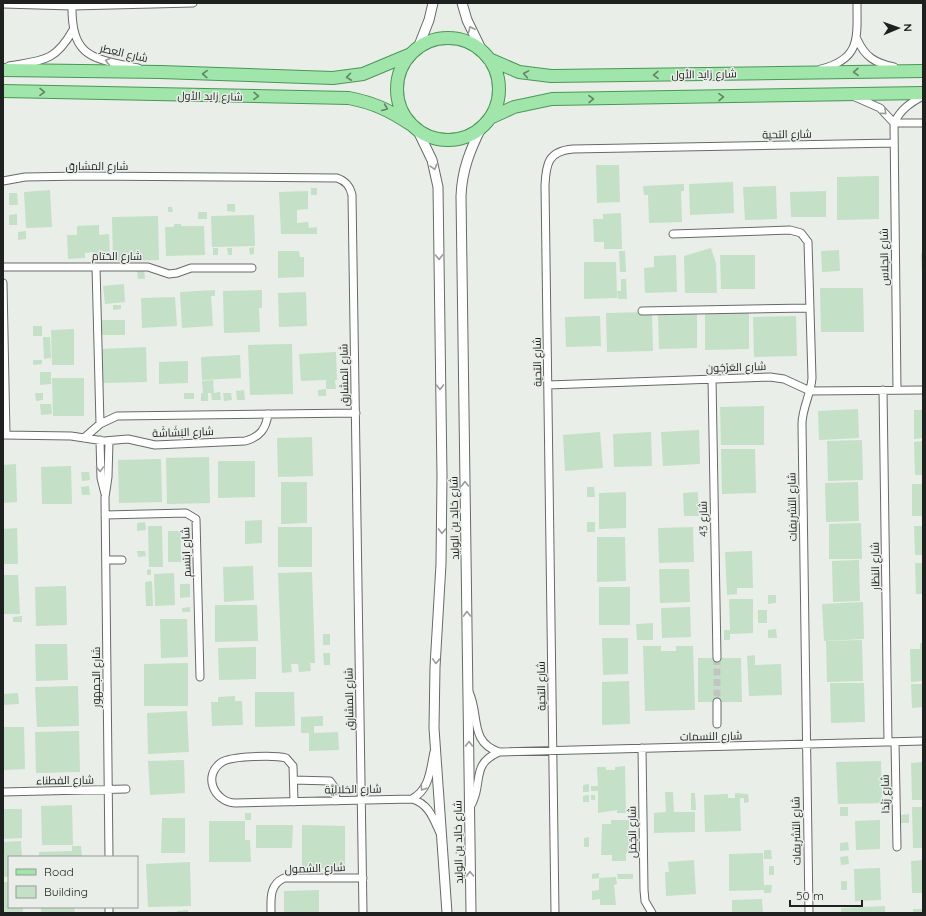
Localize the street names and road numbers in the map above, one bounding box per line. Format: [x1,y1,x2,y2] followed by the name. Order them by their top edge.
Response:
[97,40,149,66] street label: شارع العِطر
[671,66,737,83] street label: شارع زايد الأول
[177,88,243,105] street label: شارع زايد الأول
[762,127,812,142] street label: شارع التحية
[66,159,128,174] street label: شارع المشارق
[876,228,893,286] street label: شارع الجلاس
[92,249,142,264] street label: شارع الختام
[530,337,545,387] street label: شارع التحية
[336,343,353,407] street label: شارع المشارق
[706,359,766,376] street label: شارع العَرْجُون
[152,424,214,441] street label: شارع البَشَاشَة
[784,472,801,542] street label: شارع التشريفات
[446,476,463,560] street label: شارع خالِد بن الوليد
[696,501,711,537] street label: شارع 43
[178,527,195,577] street label: شارع ابتسم
[868,542,883,591] street label: شارع النظار
[89,647,104,708] street label: شارع الجمهور
[534,661,549,711] street label: شارع التحية
[341,667,358,731] street label: شارع المشارق
[680,728,742,745] street label: شارع النسمات
[36,772,94,789] street label: شارع الفطناء
[878,774,893,814] street label: شارع رَبْدَا
[324,782,382,797] street label: شارع الحَلالِيَّة
[788,796,805,866] street label: شارع التشريفات
[450,800,467,884] street label: شارع خالِد بن الوليد
[625,806,640,858] street label: شارع الجَمَل
[284,860,346,877] street label: شارع الشمول

